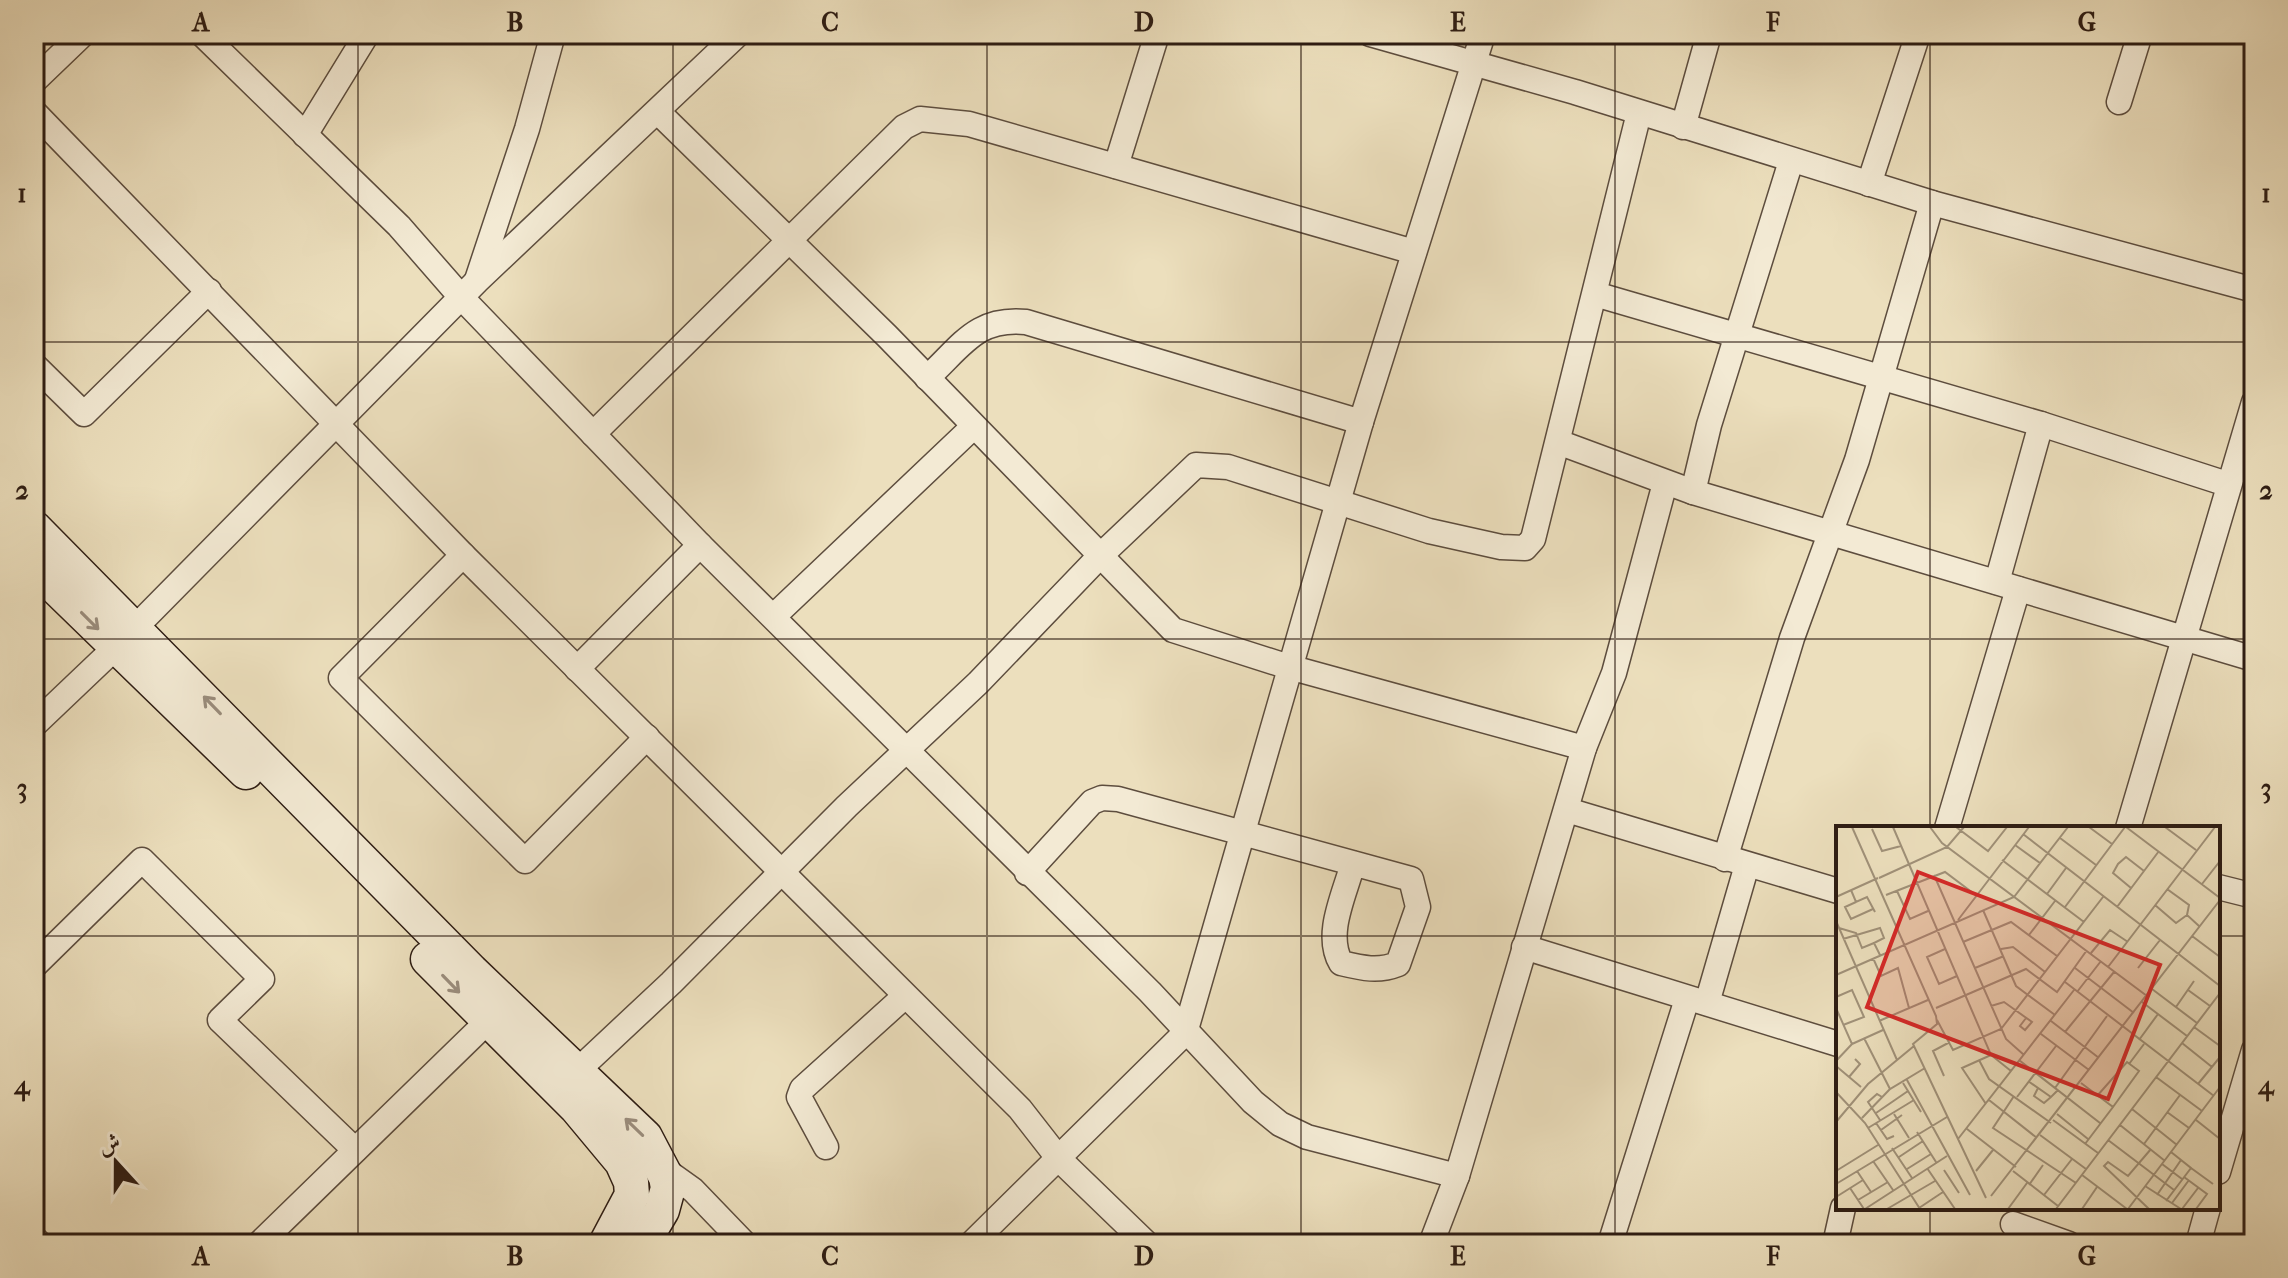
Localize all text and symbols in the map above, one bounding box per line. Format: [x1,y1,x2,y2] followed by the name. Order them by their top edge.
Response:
[191,7,211,38] text: A
[507,7,524,38] text: B
[821,7,839,38] text: C
[1134,7,1154,38] text: D
[1450,7,1466,38] text: E
[1765,7,1780,38] text: F
[2078,7,2096,38] text: G
[17,178,27,209] text: 1
[2261,178,2271,209] text: 1
[15,475,29,506] text: 2
[2259,475,2273,506] text: 2
[80,611,99,630] one-way arrow
[203,696,222,715] one-way arrow
[17,773,27,804] text: 3
[2261,773,2271,804] text: 3
[1836,826,2220,1210] inset map
[441,974,460,994] one-way arrow
[13,1070,31,1102] text: 4
[2257,1070,2275,1102] text: 4
[624,1118,644,1136] one-way arrow
[76,1122,156,1202] north arrow
[94,1128,124,1160] text: ش
[191,1241,211,1272] text: A
[507,1241,524,1272] text: B
[821,1241,839,1272] text: C
[1134,1241,1154,1272] text: D
[1450,1241,1466,1272] text: E
[1765,1241,1780,1272] text: F
[2078,1241,2096,1272] text: G

